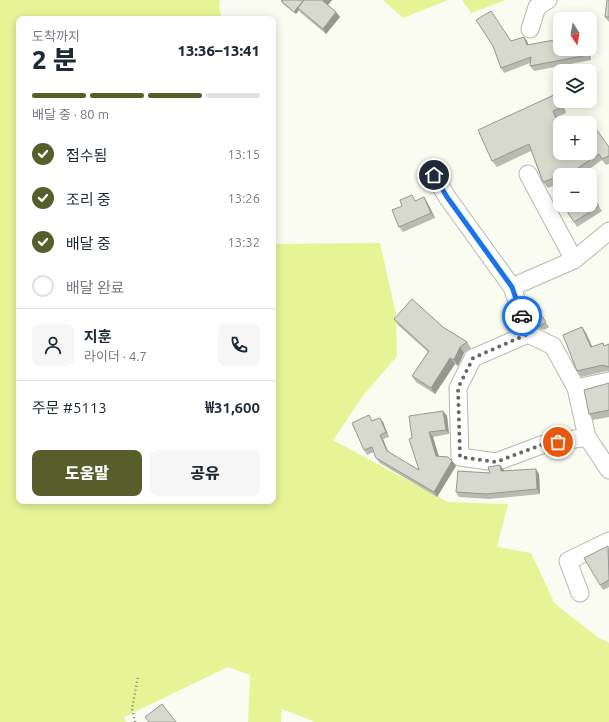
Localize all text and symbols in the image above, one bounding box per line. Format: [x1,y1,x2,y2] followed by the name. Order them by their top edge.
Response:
[553,12,597,56] north arrow
[553,12,597,212] map controls
[32,29,80,43] text: 도착까지
[177,42,260,59] text: 13:36–13:41
[32,45,77,74] text: 2 분
[553,64,597,108] button: layers
[32,107,109,121] text: 배달 중 · 80 m
[553,116,597,160] button: +
[32,143,54,165] icon: check
[66,147,107,164] text: 접수됨
[227,147,260,161] text: 13:15
[417,158,451,192] pin
[423,164,445,186] icon: home
[553,168,597,212] button: −
[32,187,54,209] icon: check
[66,191,111,208] text: 조리 중
[227,191,260,205] text: 13:26
[32,231,54,253] icon: check
[66,235,111,252] text: 배달 중
[227,235,260,249] text: 13:32
[66,279,125,296] text: 배달 완료
[502,296,542,336] courier
[511,305,533,327] icon: car
[32,324,74,366] button: person
[218,324,260,366] button: phone
[84,328,112,345] text: 지훈
[84,349,147,363] text: 라이더 · 4.7
[32,399,107,416] text: 주문 #5113
[205,399,260,416] text: ₩31,600
[541,425,575,459] pin
[547,431,569,453] icon: bag
[32,450,142,496] button: 도움말
[150,450,260,496] button: 공유

